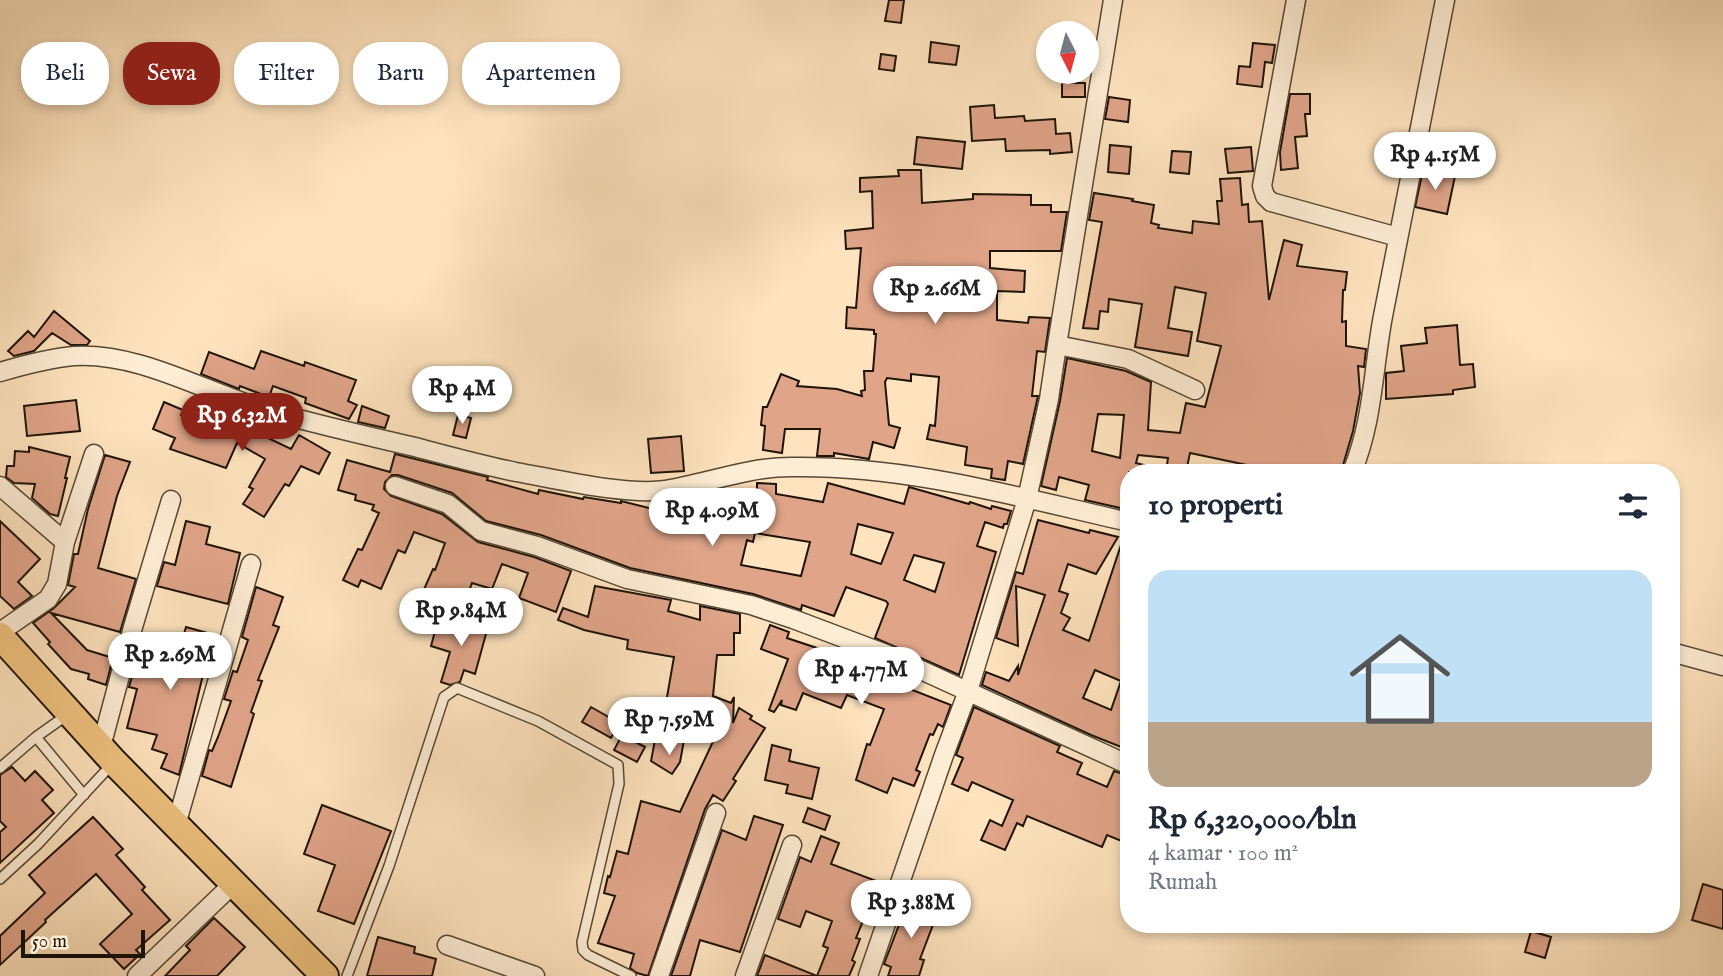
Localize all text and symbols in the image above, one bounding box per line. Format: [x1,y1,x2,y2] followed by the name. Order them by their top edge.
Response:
[1036,21,1099,84] north arrow
[1036,21,1099,84] map controls
[21,42,109,105] chip: Beli
[123,42,220,105] chip: Sewa
[234,42,339,105] chip: Filter
[353,42,448,105] chip: Baru
[462,42,620,105] chip: Apartemen
[1363,132,1507,192] pin: Rp 4.15M
[1390,140,1480,169] text: Rp 4.15M
[863,266,1007,326] pin: Rp 2.66M
[889,274,981,303] text: Rp 2.66M
[413,366,511,426] pin: Rp 4M
[428,374,496,403] text: Rp 4M
[170,393,314,453] pin: Rp 6.32M
[197,401,287,430] text: Rp 6.32M
[1148,487,1283,525] text: 10 properti
[1614,487,1652,525] icon: filters
[640,489,784,548] pin: Rp 4.09M
[665,496,759,525] text: Rp 4.09M
[389,588,533,648] pin: Rp 9.84M
[415,596,507,625] text: Rp 9.84M
[1337,616,1463,742] icon: home
[98,632,242,692] pin: Rp 2.69M
[124,640,216,669] text: Rp 2.69M
[789,648,933,707] pin: Rp 4.77M
[814,655,908,684] text: Rp 4.77M
[597,698,741,757] pin: Rp 7.59M
[624,705,714,734] text: Rp 7.59M
[1148,801,1357,839] text: Rp 6,320,000/bln
[1148,839,1298,868] text: 4 kamar · 100 m²
[1148,868,1217,897] text: Rumah
[839,880,983,940] pin: Rp 3.88M
[867,888,955,917] text: Rp 3.88M
[21,927,145,959] scale bar
[32,930,67,954] text: 50 m

